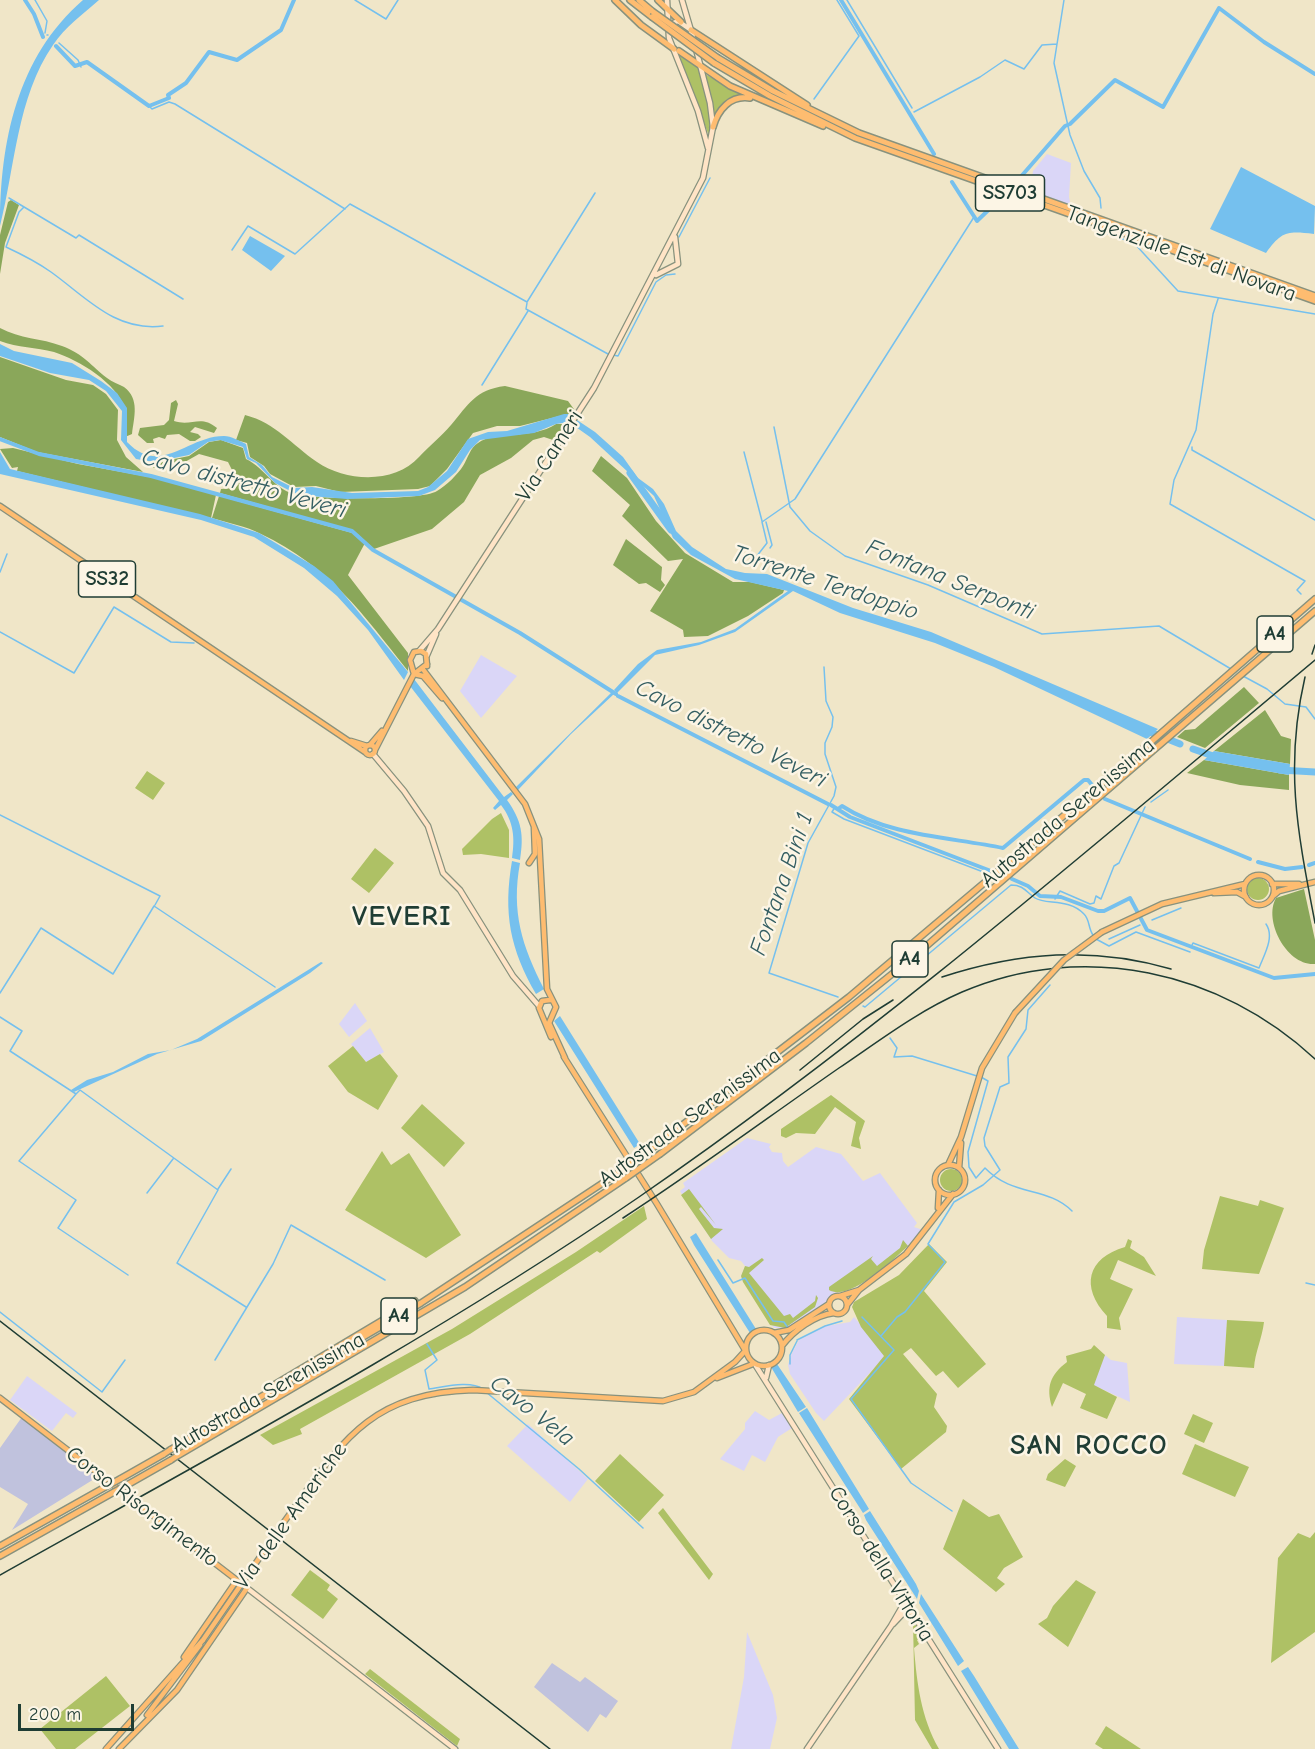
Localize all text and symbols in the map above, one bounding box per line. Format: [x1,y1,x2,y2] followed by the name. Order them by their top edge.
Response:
[976,175,1044,211] road number: SS703
[1063,200,1299,308] street label: Tangenziale Est di Novara
[511,405,589,507] street label: Via Cameri
[138,443,350,525] water label: Cavo distretto Veveri
[862,533,1038,627] water label: Fontana Serponti
[728,539,922,627] water label: Torrente Terdoppio
[78,561,136,597] road number: SS32
[1257,616,1293,652] road number: A4
[631,673,831,795] water label: Cavo distretto Veveri
[976,732,1160,894] street label: Autostrada Serenissima
[744,809,820,959] water label: Fontana Bini 1
[352,900,452,934] district label: VEVERI
[892,941,928,977] road number: A4
[594,1043,786,1193] street label: Autostrada Serenissima
[381,1298,417,1334] road number: A4
[167,1327,369,1459] street label: Autostrada Serenissima
[484,1369,580,1453] water label: Cavo Vela
[1010,1429,1168,1463] district label: SAN ROCCO
[229,1437,353,1595] street label: Via delle Americhe
[61,1441,223,1573] street label: Corso Risorgimento
[823,1481,939,1647] street label: Corso della Vittoria
[21,1692,136,1730] scale bar
[29,1704,81,1725] text: 200 m

